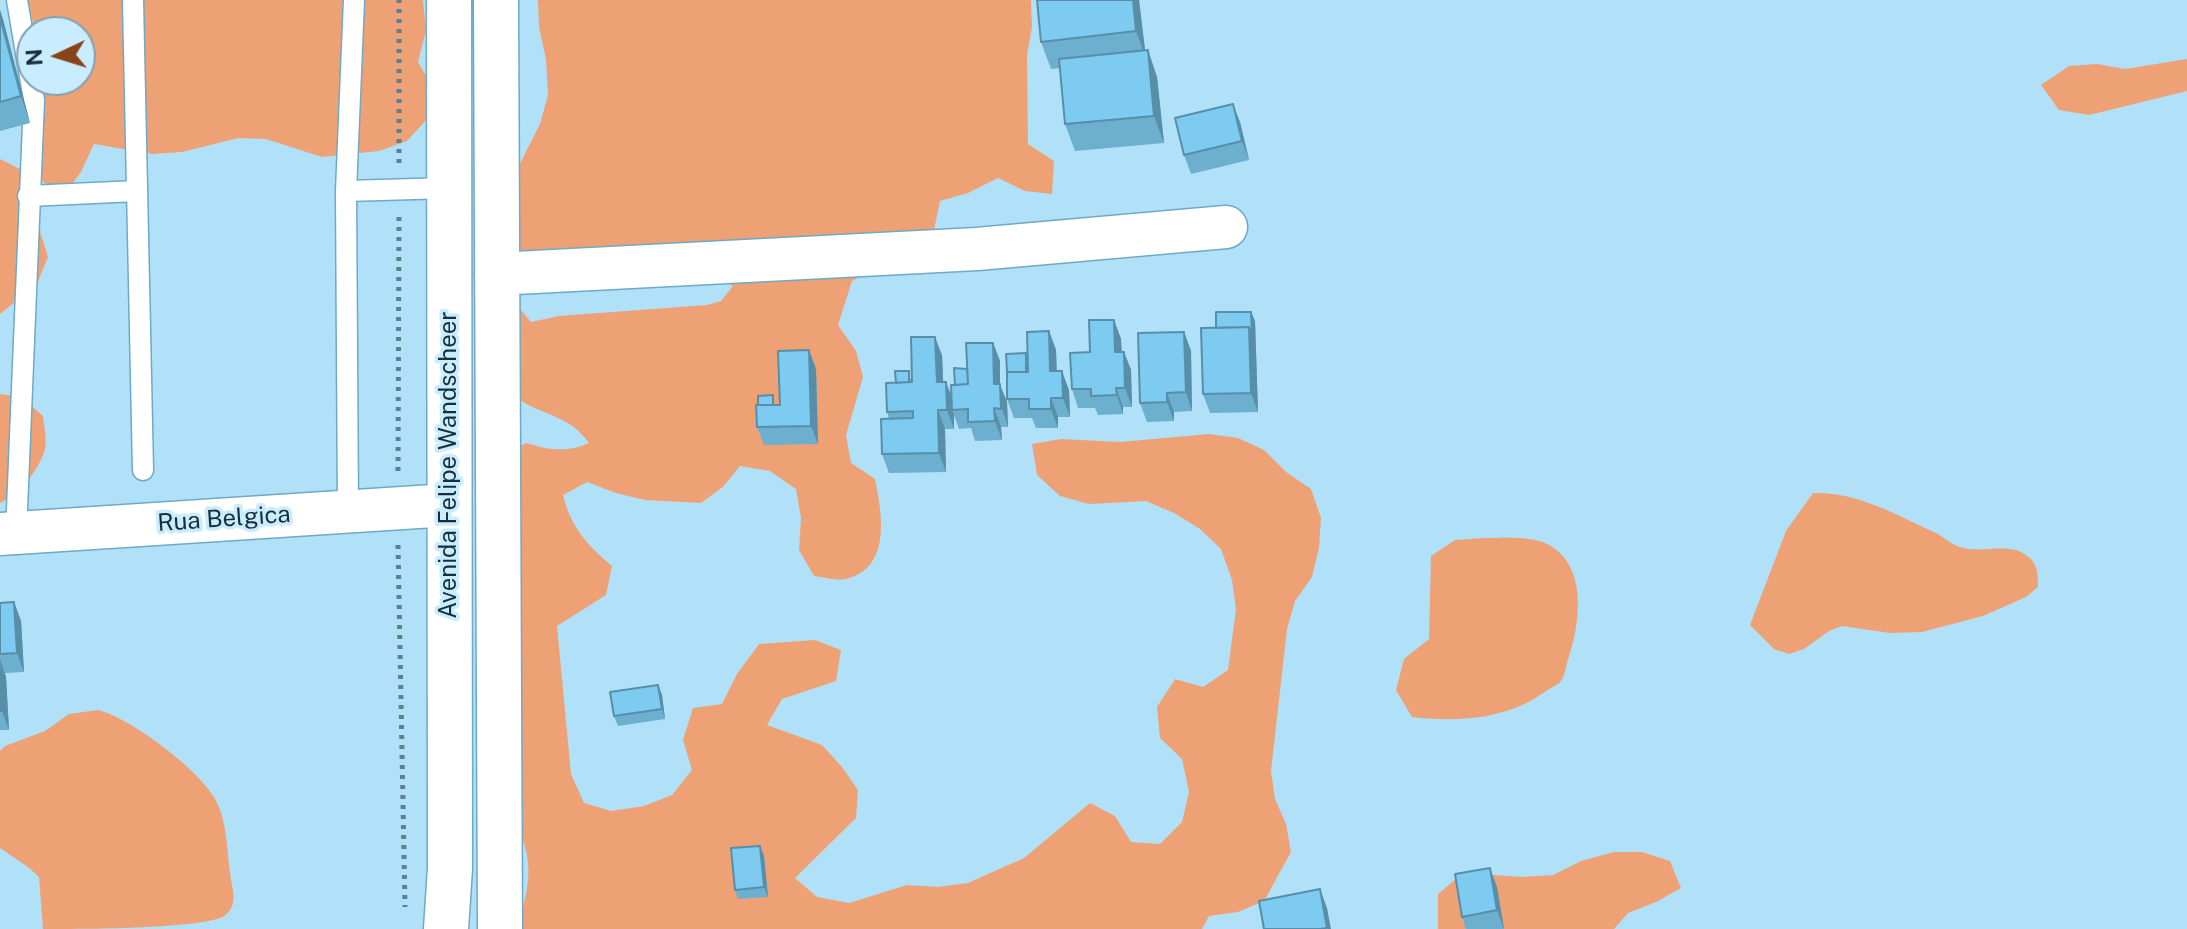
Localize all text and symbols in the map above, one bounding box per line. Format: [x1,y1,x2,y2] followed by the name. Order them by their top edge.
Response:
[16,16,96,96] north arrow
[20,48,48,67] text: N
[435,311,463,619] street label: Avenida Felipe Wandscheer
[156,500,292,538] street label: Rua Belgica

